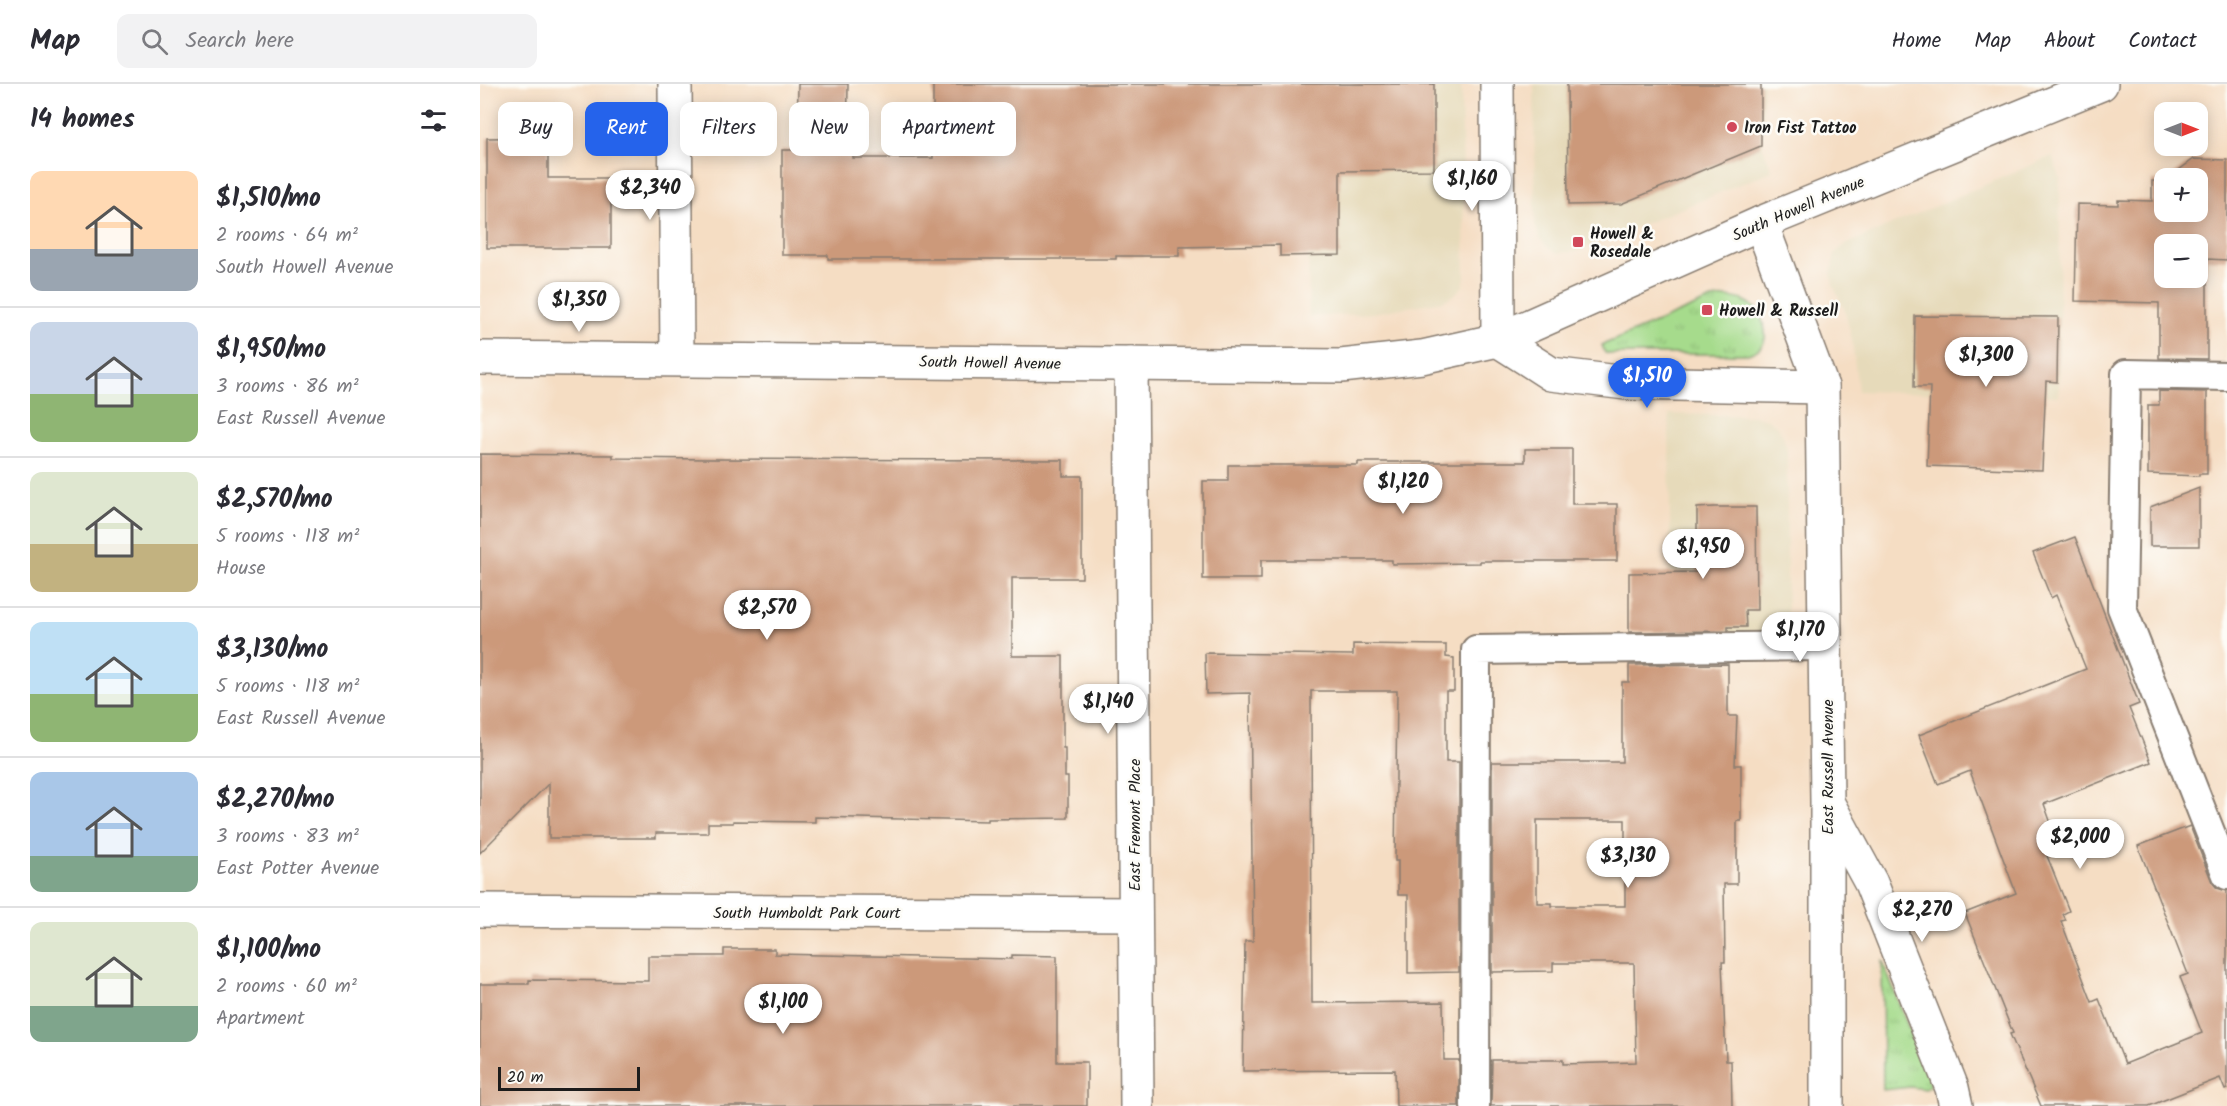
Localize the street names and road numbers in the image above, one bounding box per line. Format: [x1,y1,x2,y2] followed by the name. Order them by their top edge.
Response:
[1728,170,1869,249] street label: South Howell Avenue
[919,350,1061,377] street label: South Howell Avenue
[1816,699,1841,835] street label: East Russell Avenue
[1123,759,1148,891] street label: East Fremont Place
[713,901,901,926] street label: South Humboldt Park Court

